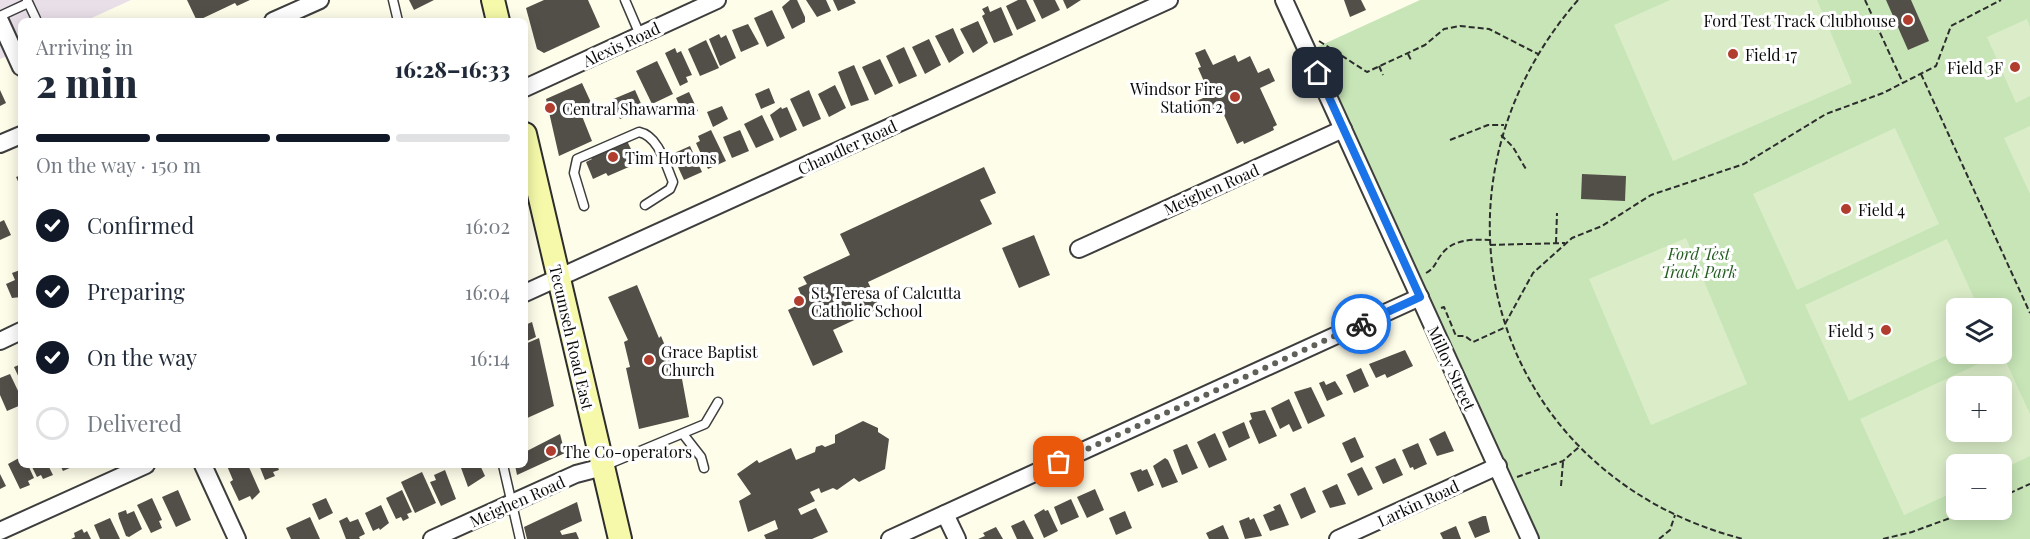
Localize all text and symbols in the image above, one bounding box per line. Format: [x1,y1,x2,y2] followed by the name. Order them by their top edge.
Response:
[1703,10,1896,31] place label: Ford Test Track Clubhouse
[1901,13,1915,27] marker: Ford Test Track Clubhouse
[578,17,663,71] street label: Alexis Road
[36,33,133,60] text: Arriving in
[1745,44,1798,65] place label: Field 17
[1292,47,1343,98] pin
[1726,47,1740,61] marker: Field 17
[395,54,510,84] text: 16:28–16:33
[36,56,138,108] text: 2 min
[1301,56,1334,89] icon: home
[1947,57,2003,78] place label: Field 3F
[2008,60,2022,74] marker: Field 3F
[1129,78,1223,117] place label: Windsor Fire Station 2
[1228,90,1242,104] marker: Windsor Fire Station 2
[562,98,695,119] place label: Central Shawarma
[543,101,557,115] marker: Central Shawarma
[794,115,900,179] street label: Chandler Road
[625,147,717,168] place label: Tim Hortons
[606,150,620,164] marker: Tim Hortons
[36,151,201,178] text: On the way · 150 m
[1160,159,1262,219] street label: Meighen Road
[1858,199,1905,220] place label: Field 4
[1839,202,1853,216] marker: Field 4
[36,209,69,242] icon: check
[87,210,194,240] text: Confirmed
[465,212,510,239] text: 16:02
[1661,243,1737,282] park label: Ford Test Track Park
[545,262,599,412] street label: Tecumseh Road East
[36,275,69,308] icon: check
[87,276,185,306] text: Preparing
[465,278,510,305] text: 16:04
[811,282,961,321] place label: St. Teresa of Calcutta Catholic School
[792,294,806,308] marker: St. Teresa of Calcutta Catholic School
[1331,294,1391,354] courier
[1946,298,2012,520] map controls
[1946,298,2012,364] button: layers
[1345,308,1378,341] icon: bike
[1828,320,1874,341] place label: Field 5
[1423,322,1481,414] street label: Milloy Street
[1879,323,1893,337] marker: Field 5
[36,341,69,374] icon: check
[661,341,758,380] place label: Grace Baptist Church
[87,342,197,372] text: On the way
[470,344,510,371] text: 16:14
[642,353,656,367] marker: Grace Baptist Church
[1946,376,2012,442] button: +
[87,408,182,438] text: Delivered
[1033,436,1084,487] pin
[563,441,692,462] place label: The Co-operators
[544,444,558,458] marker: The Co-operators
[1042,445,1075,478] icon: bag
[1946,454,2012,520] button: −
[466,471,568,531] street label: Meighen Road
[1374,475,1462,531] street label: Larkin Road

